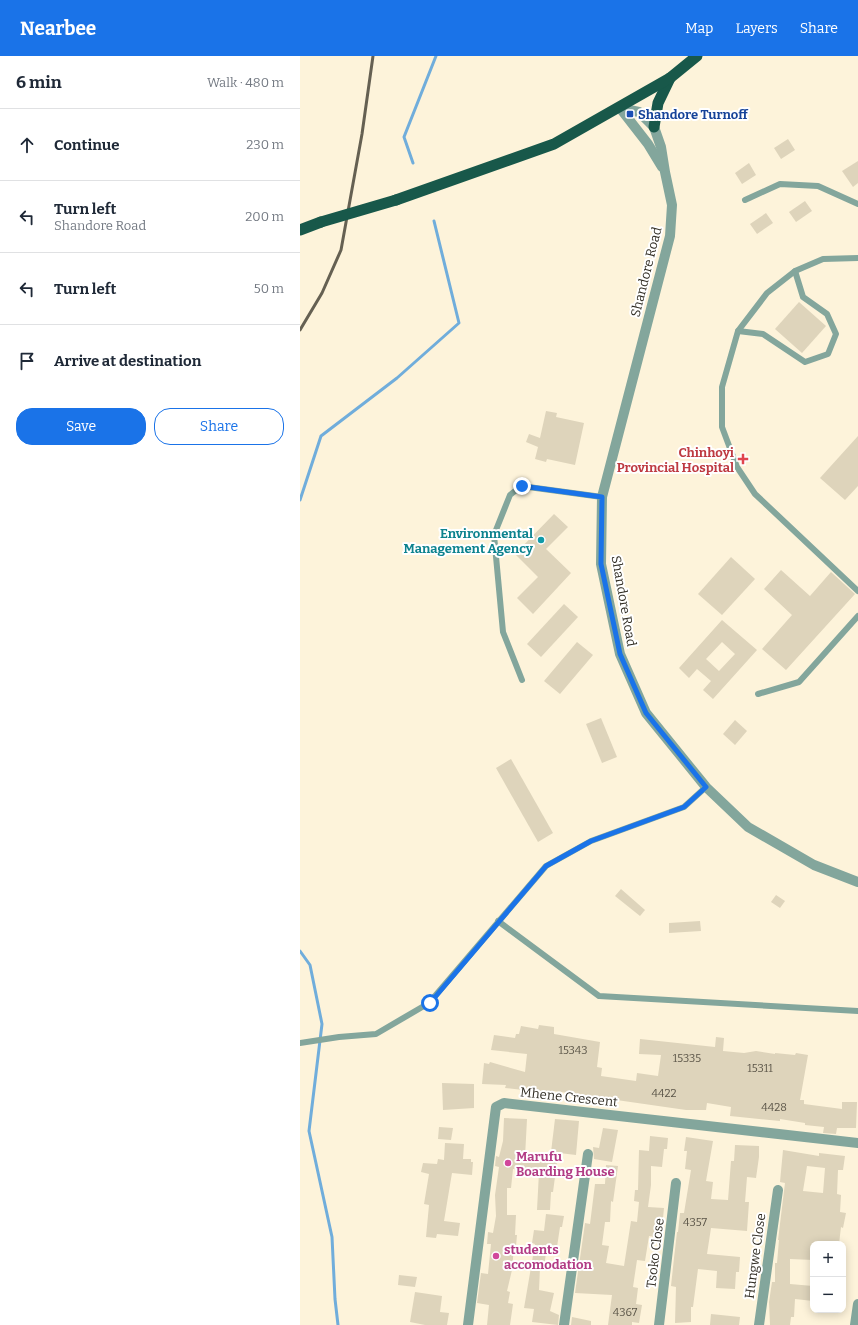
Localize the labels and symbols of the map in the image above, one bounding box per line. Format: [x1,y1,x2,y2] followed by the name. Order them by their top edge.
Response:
[638,107,749,122] place label: Shandore Turnoff
[625,109,635,119] marker: Shandore Turnoff
[628,225,664,319] street label: Shandore Road
[617,445,734,475] place label: Chinhoyi Provincial Hospital
[737,453,749,465] marker: Chinhoyi Provincial Hospital
[513,477,531,495] route end
[403,526,534,556] place label: Environmental Management Agency
[536,535,546,545] marker: Environmental Management Agency
[609,554,639,648] street label: Shandore Road
[421,994,439,1012] route start
[558,1044,588,1057] house number: 15343
[673,1052,701,1065] house number: 15335
[747,1062,773,1075] house number: 15311
[519,1084,619,1110] street label: Mhene Crescent
[652,1087,676,1100] house number: 4422
[761,1101,787,1114] house number: 4428
[516,1149,615,1179] place label: Marufu Boarding House
[503,1158,513,1168] marker: Marufu Boarding House
[742,1212,768,1300] street label: Hungwe Close
[683,1216,707,1229] house number: 4357
[643,1217,667,1289] street label: Tsoko Close
[504,1242,593,1272] place label: students accomodation
[491,1251,501,1261] marker: students accomodation
[613,1306,638,1319] house number: 4367

